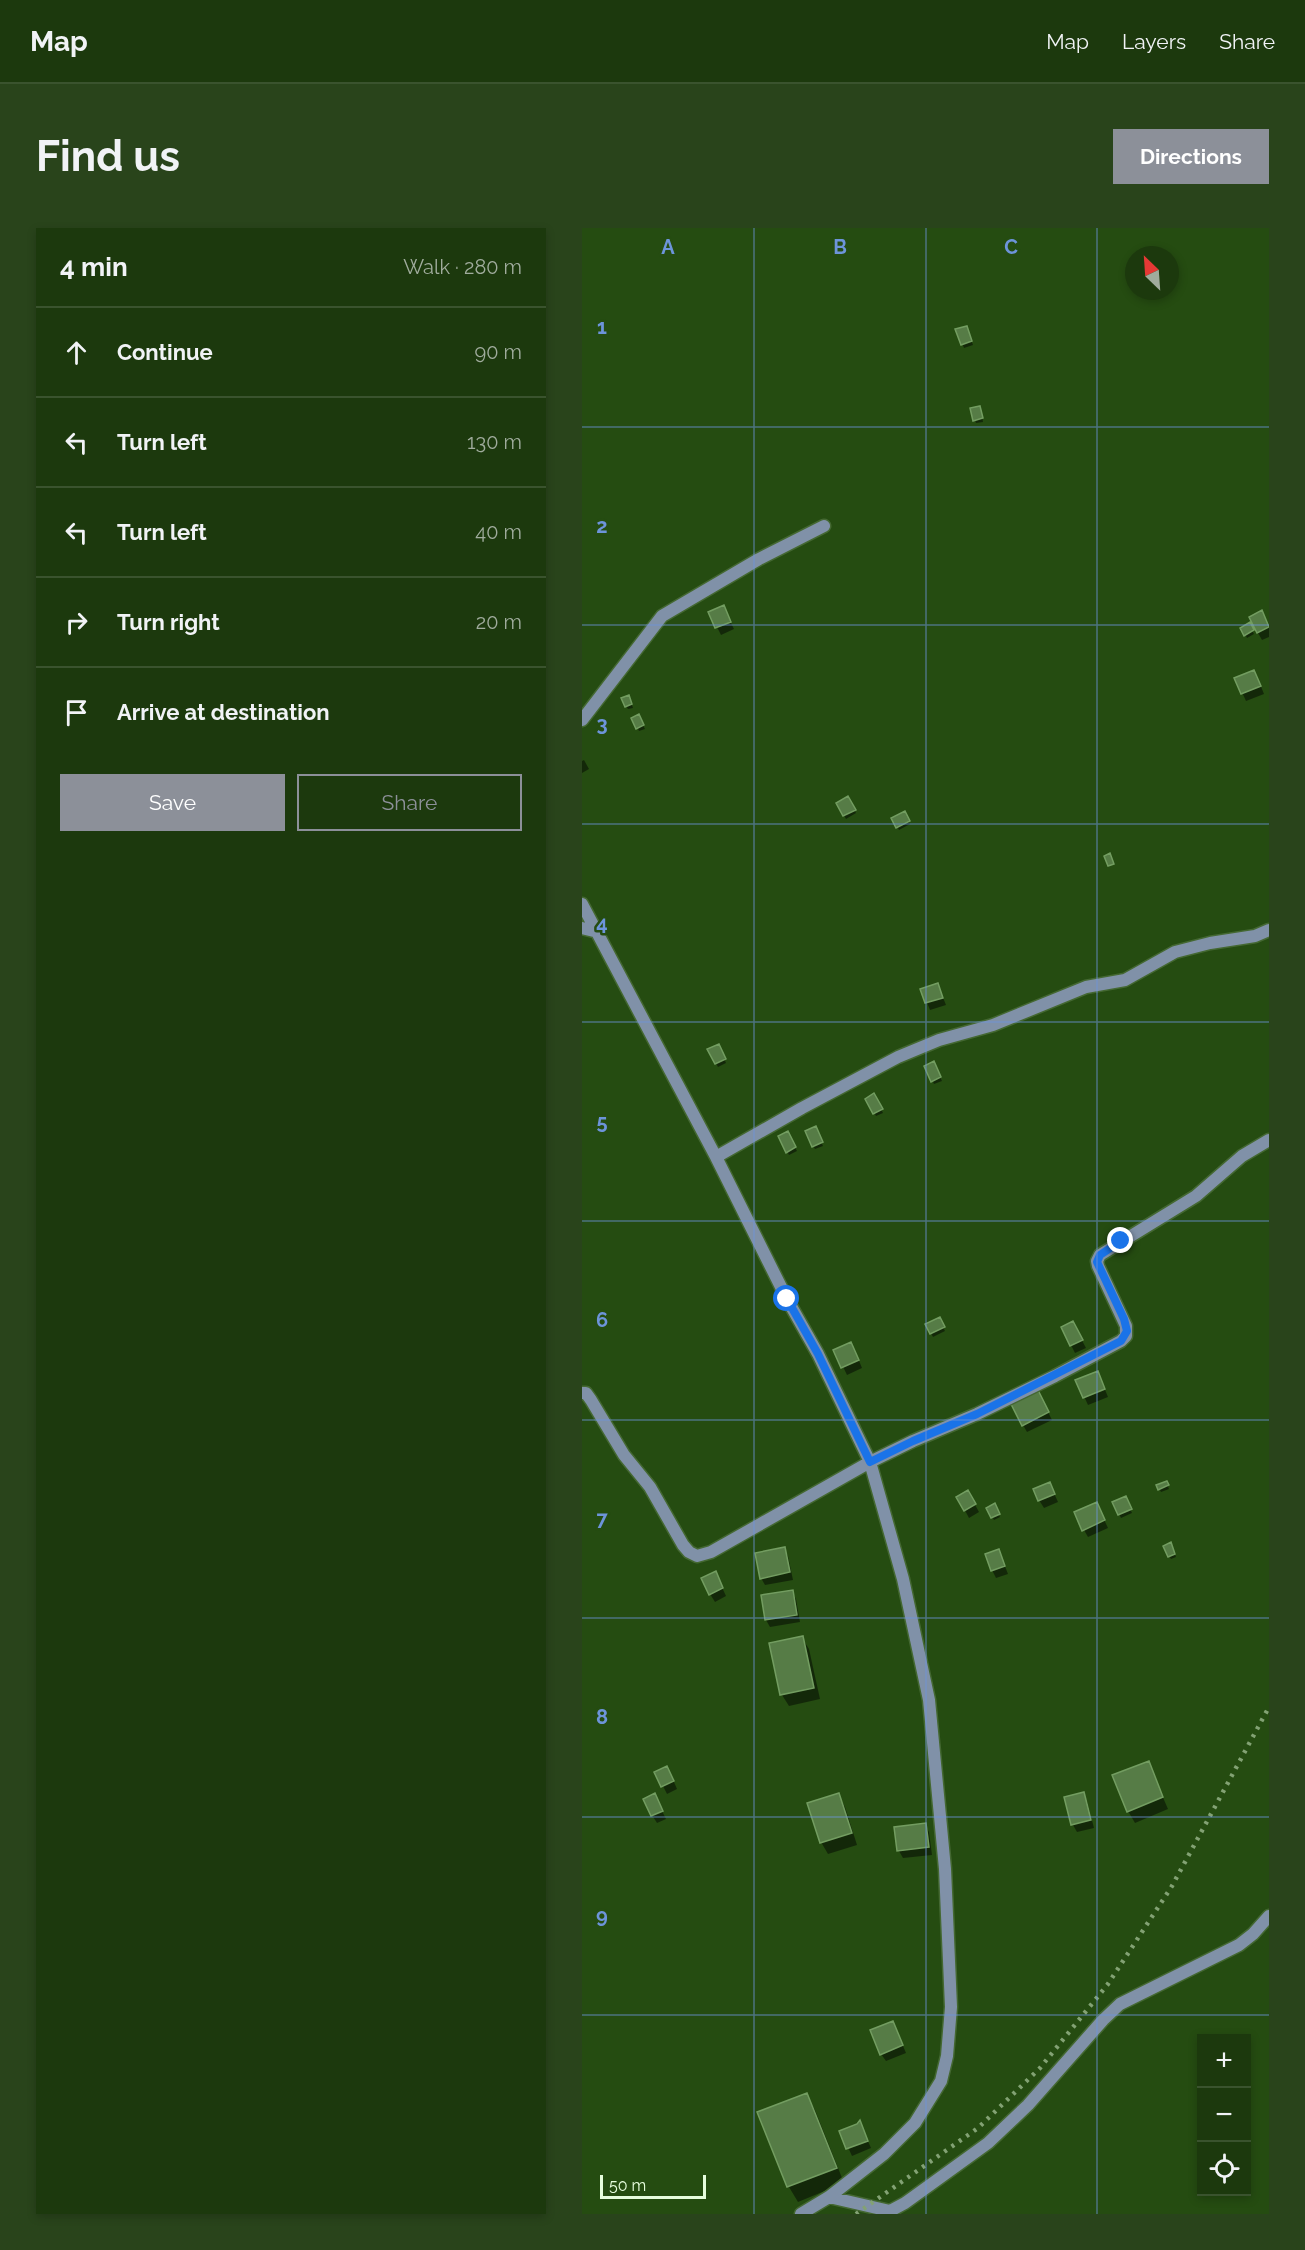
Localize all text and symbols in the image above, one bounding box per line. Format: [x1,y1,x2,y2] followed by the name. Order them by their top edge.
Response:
[30,25,88,58] text: Map
[1046,29,1089,54] text: Map
[1122,29,1186,54] text: Layers
[1219,29,1275,54] text: Share
[1113,129,1269,184] button: Directions
[36,132,180,181] text: Find us
[661,235,675,259] text: A
[833,235,847,259] text: B
[1004,235,1018,259] text: C
[1125,246,1179,300] north arrow
[60,252,128,282] text: 4 min
[403,255,522,279] text: Walk · 280 m
[597,315,607,339] text: 1
[60,336,93,369] icon: ahead
[117,339,213,365] text: Continue
[475,340,522,364] text: 90 m
[60,426,93,459] icon: left
[117,429,207,455] text: Turn left
[467,430,522,454] text: 130 m
[596,514,608,538] text: 2
[60,516,93,549] icon: left
[117,519,207,545] text: Turn left
[475,520,522,544] text: 40 m
[60,606,93,639] icon: right
[117,609,220,635] text: Turn right
[476,610,522,634] text: 20 m
[60,696,93,729] icon: arrive
[117,699,330,725] text: Arrive at destination
[596,712,608,736] text: 3
[60,774,285,831] button: Save
[297,774,522,831] button: Share
[596,911,608,935] text: 4
[596,1110,608,1134] text: 5
[1107,1227,1133,1253] route end
[773,1285,799,1311] route start
[596,1308,608,1332] text: 6
[596,1507,608,1531] text: 7
[596,1705,608,1729] text: 8
[596,1904,608,1928] text: 9
[1197,2034,1251,2196] map controls
[1197,2034,1251,2088] button: +
[1197,2088,1251,2142] button: −
[1197,2142,1251,2196] button: locate
[600,2172,706,2200] scale bar
[609,2176,646,2195] text: 50 m

